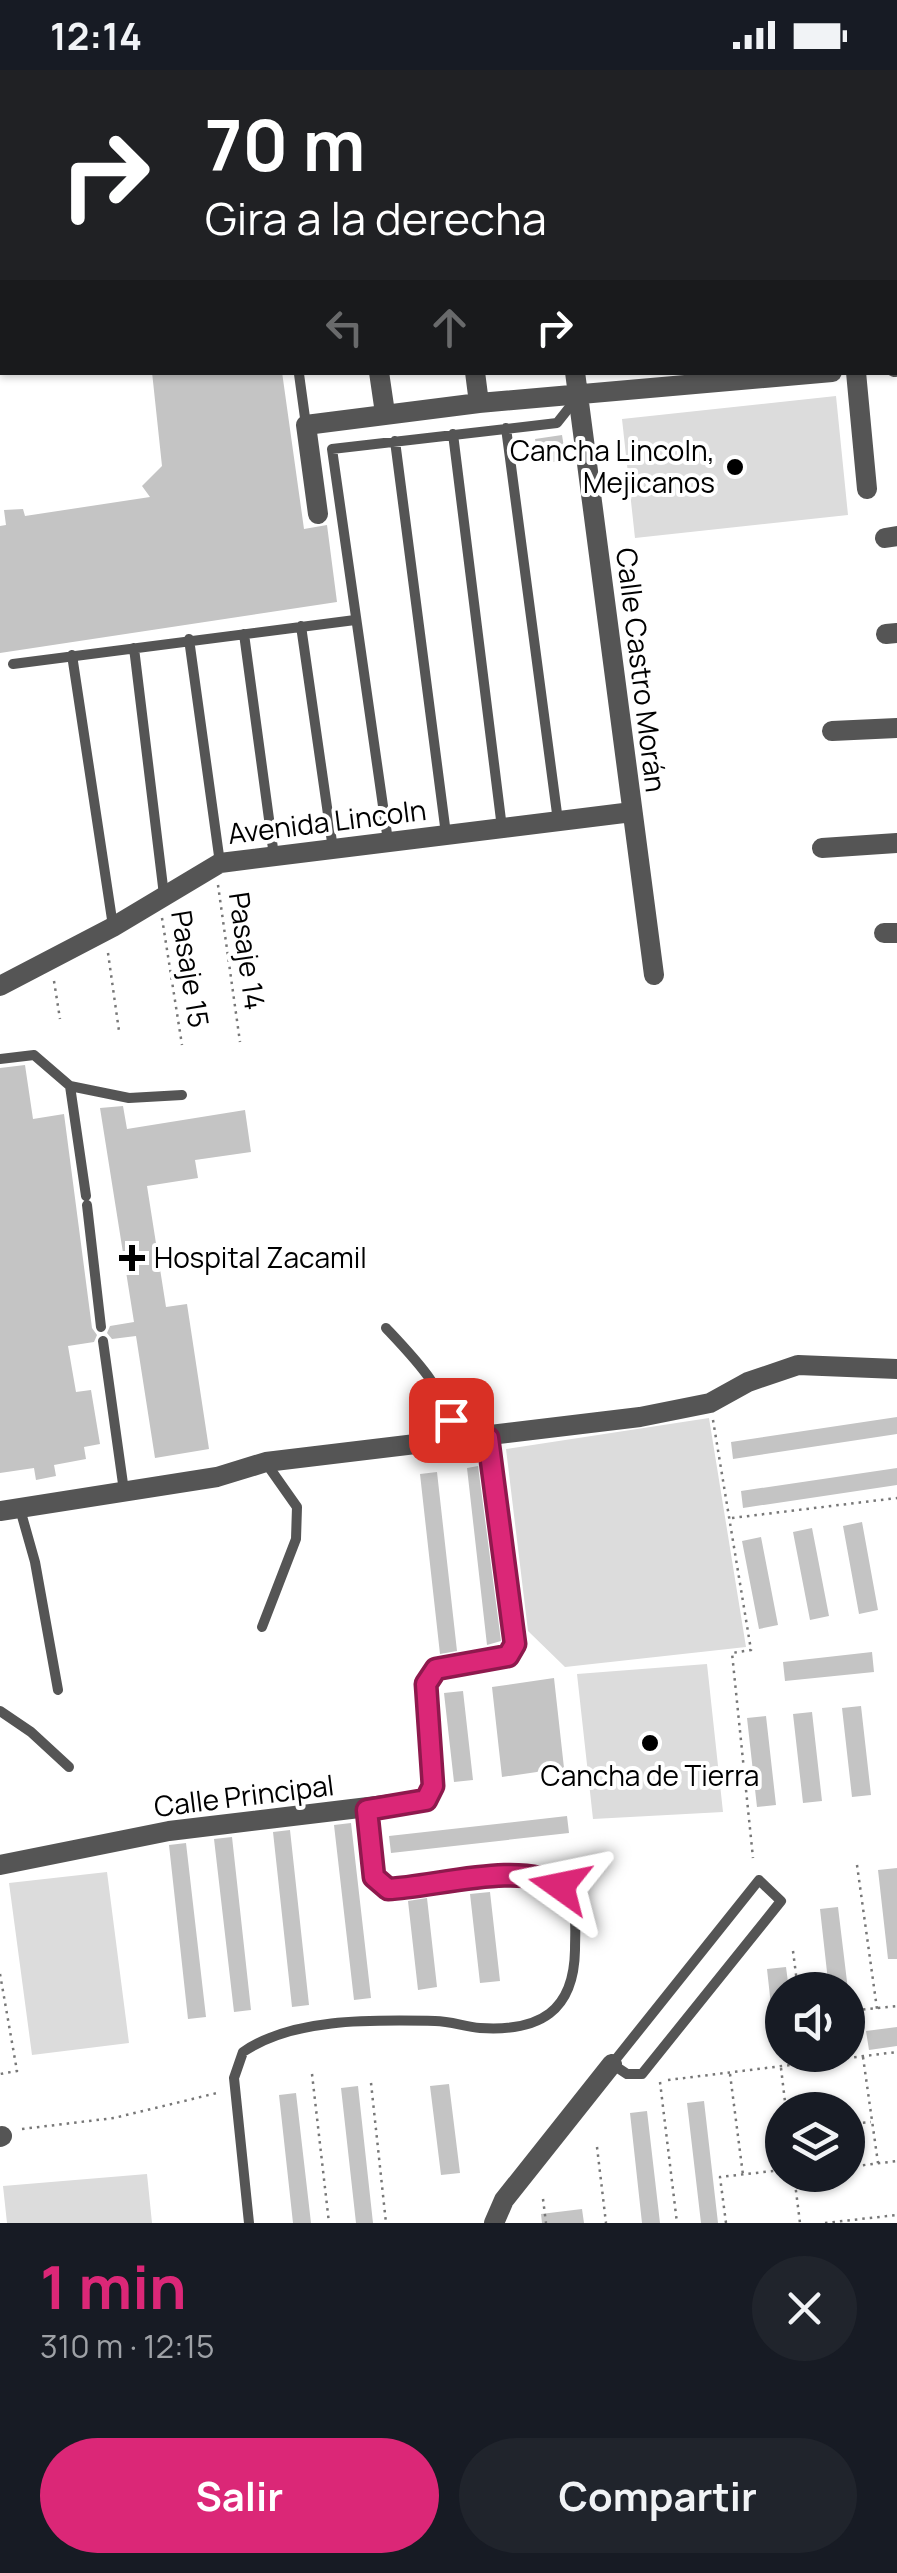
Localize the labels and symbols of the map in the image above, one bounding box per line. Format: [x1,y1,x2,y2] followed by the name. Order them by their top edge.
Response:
[510,431,715,501] place label: Cancha Lincoln, Mejicanos
[724,456,746,478] marker: Cancha Lincoln, Mejicanos
[608,546,676,794] street label: Calle Castro Morán
[226,790,428,852] street label: Avenida Lincoln
[221,890,275,1012] street label: Pasaje 14
[163,908,219,1030] street label: Pasaje 15
[154,1238,367,1276] place label: Hospital Zacamil
[119,1245,145,1271] marker: Hospital Zacamil
[409,1378,494,1463] pin
[639,1732,661,1754] marker: Cancha de Tierra
[541,1756,759,1794] place label: Cancha de Tierra
[152,1765,336,1825] street label: Calle Principal
[508,1834,612,1938] position arrow

